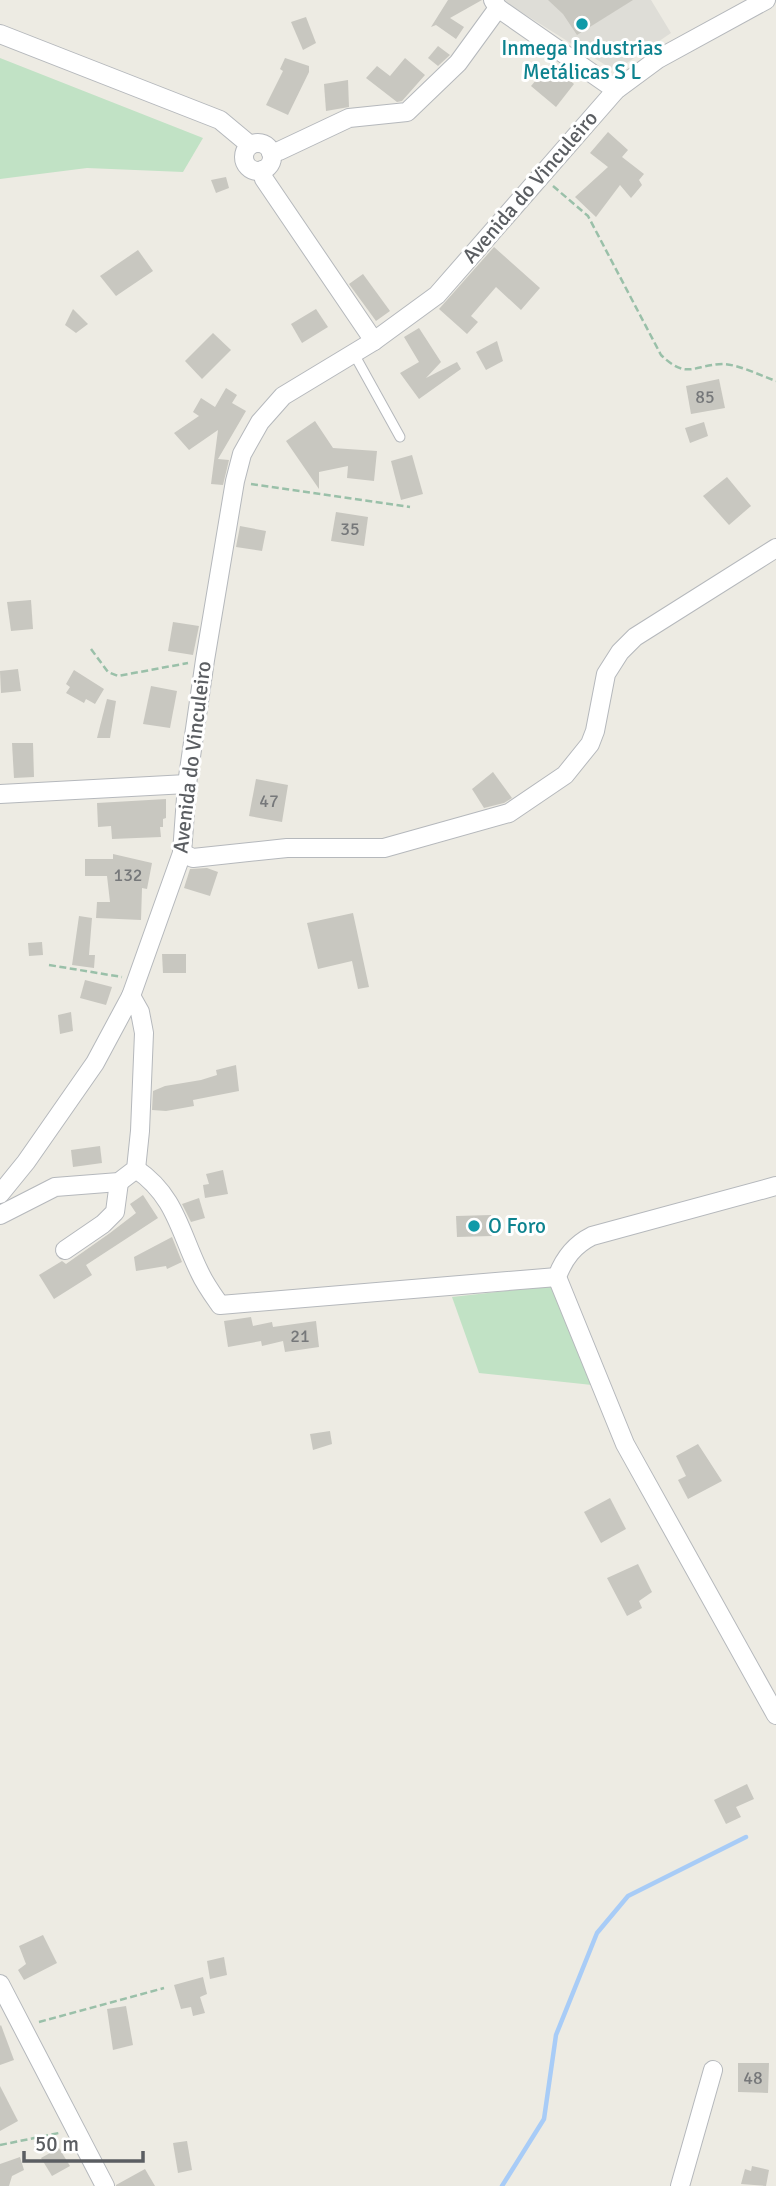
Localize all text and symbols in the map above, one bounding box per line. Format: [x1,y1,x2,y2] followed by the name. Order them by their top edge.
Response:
[574,16,590,32] marker: Inmega Industrias Metálicas S L
[501,35,663,85] place label: Inmega Industrias Metálicas S L
[457,105,603,269] street label: Avenida do Vinculeiro
[695,386,715,408] house number: 85
[340,518,360,540] house number: 35
[167,659,217,855] street label: Avenida do Vinculeiro
[259,790,279,812] house number: 47
[113,864,143,886] house number: 132
[488,1213,546,1239] place label: O Foro
[466,1218,482,1234] marker: O Foro
[290,1325,310,1347] house number: 21
[743,2067,763,2089] house number: 48
[24,2120,144,2164] scale bar
[35,2131,79,2157] text: 50 m

